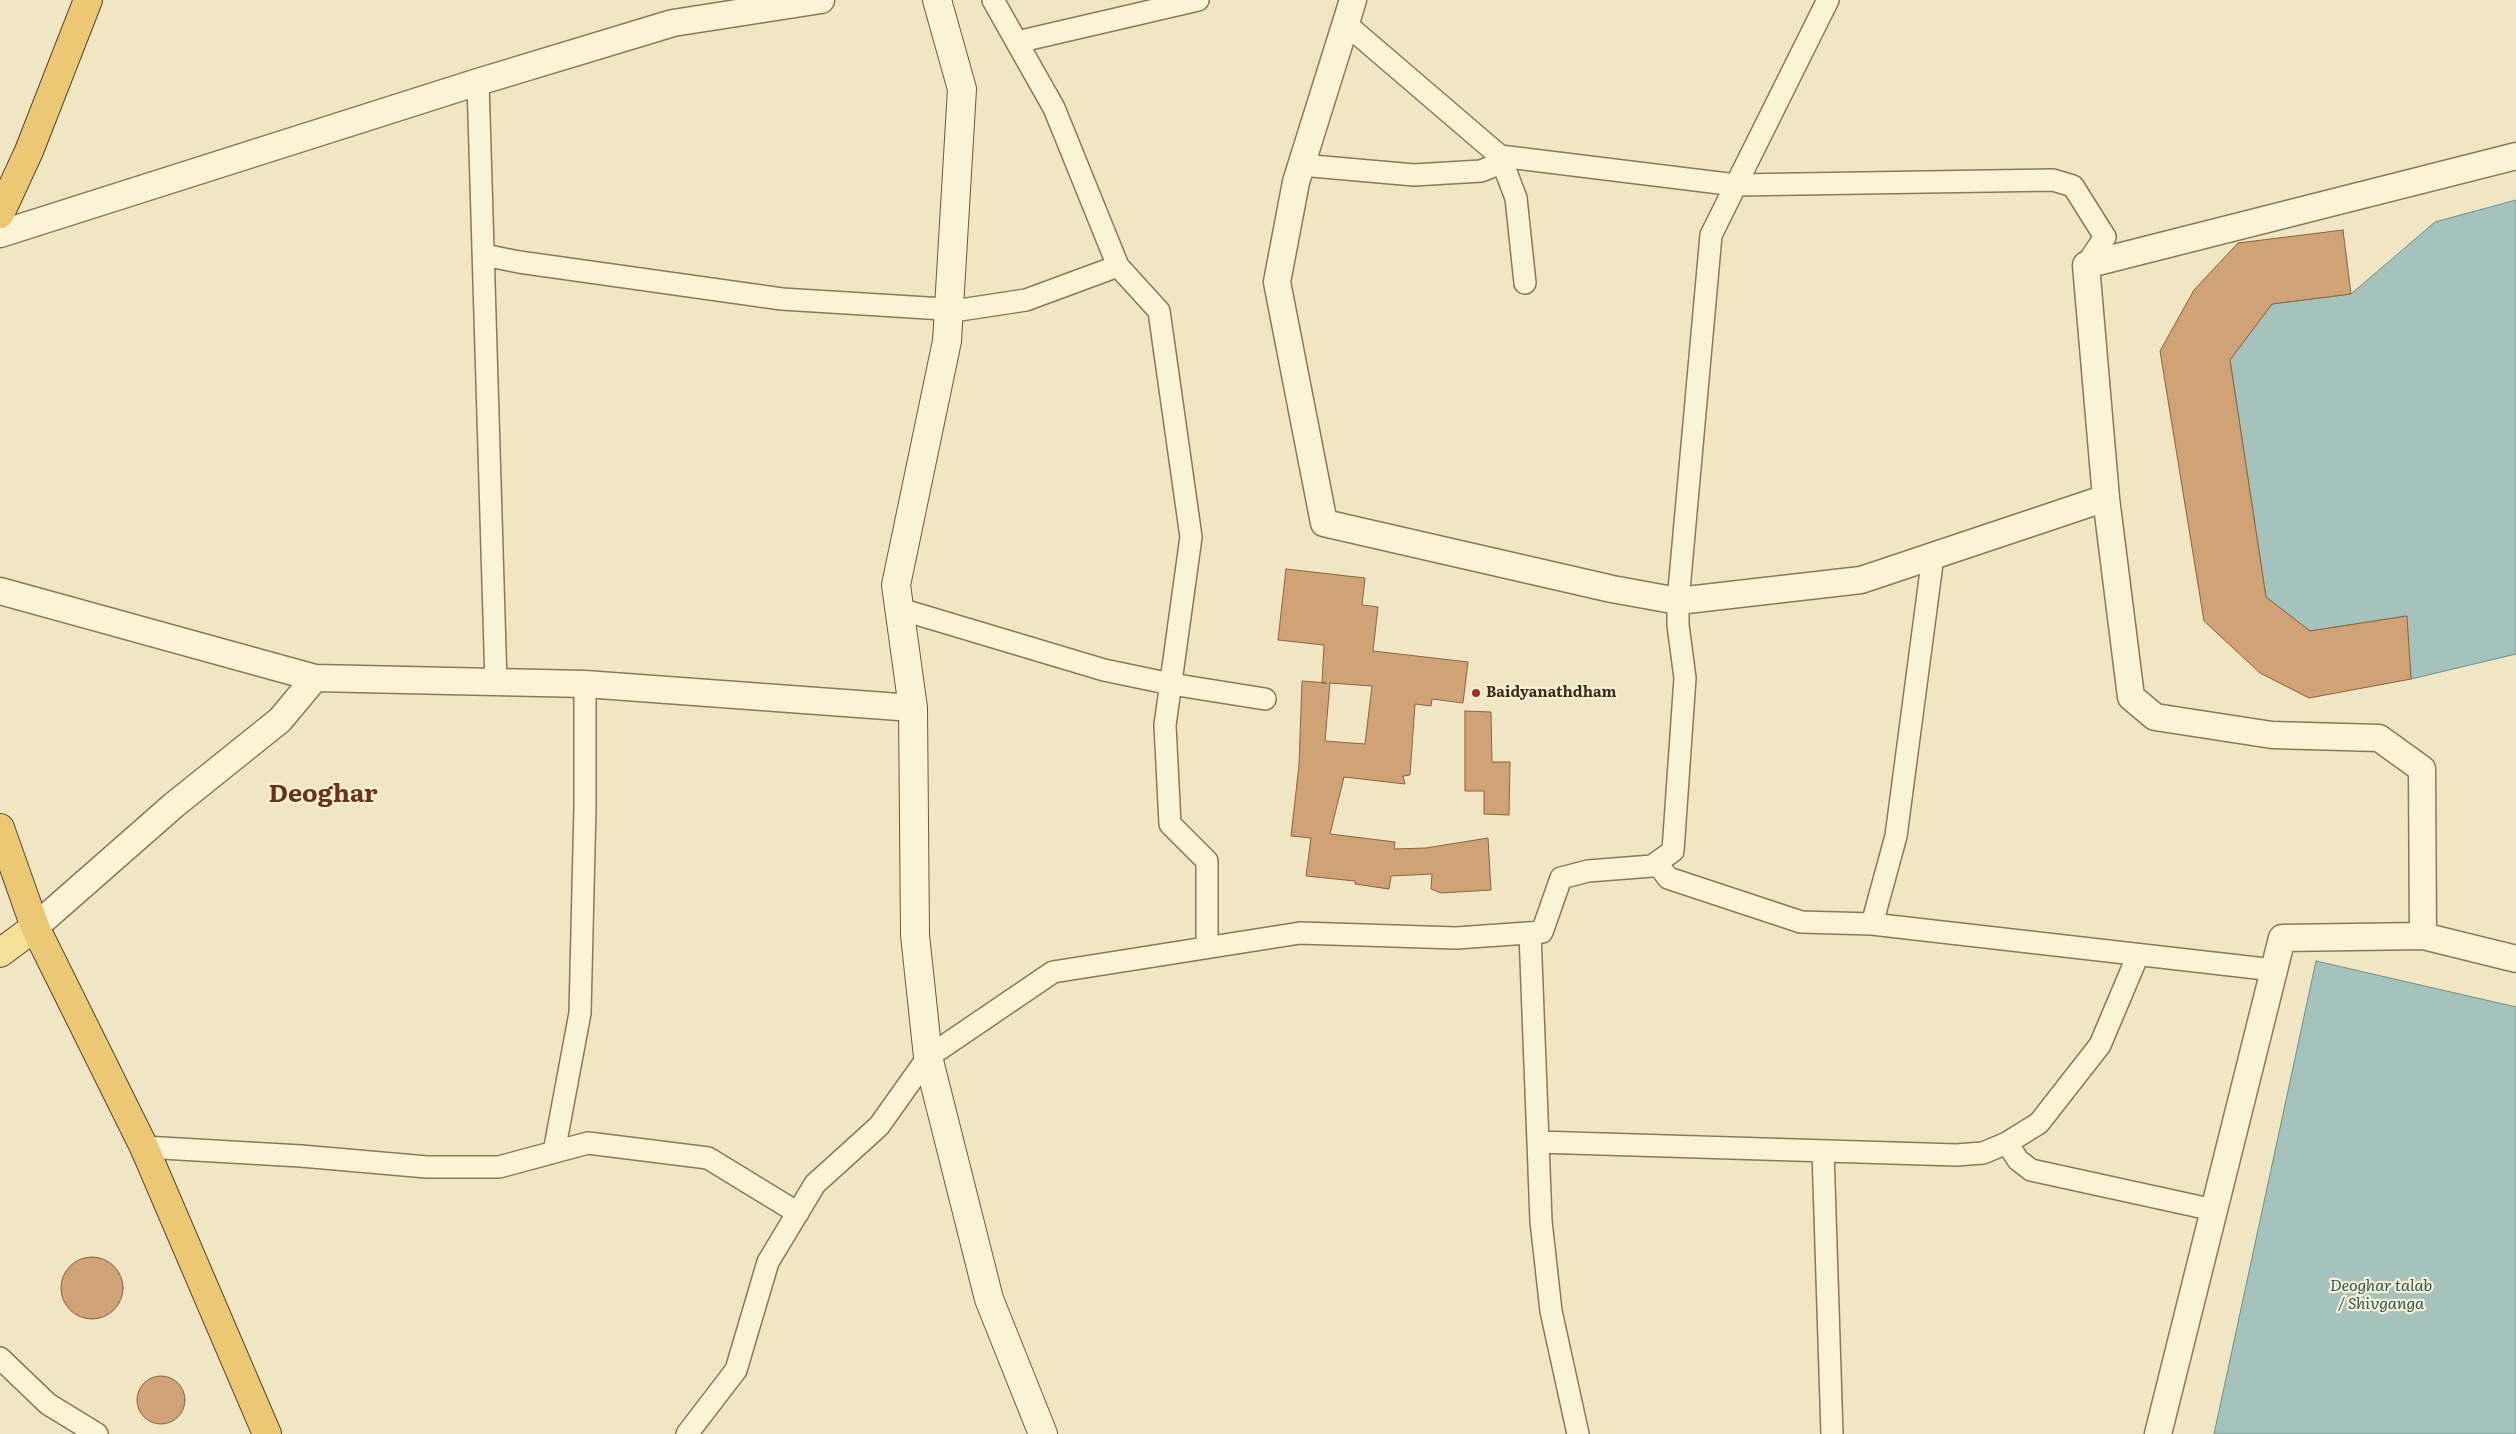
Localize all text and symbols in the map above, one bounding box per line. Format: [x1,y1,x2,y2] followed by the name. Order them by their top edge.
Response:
[1486,684,1616,702] place label: Baidyanathdham
[1470,687,1482,699] marker: Baidyanathdham
[268,780,378,810] district label: Deoghar
[2330,1276,2432,1314] water label: Deoghar talab / Shivganga

